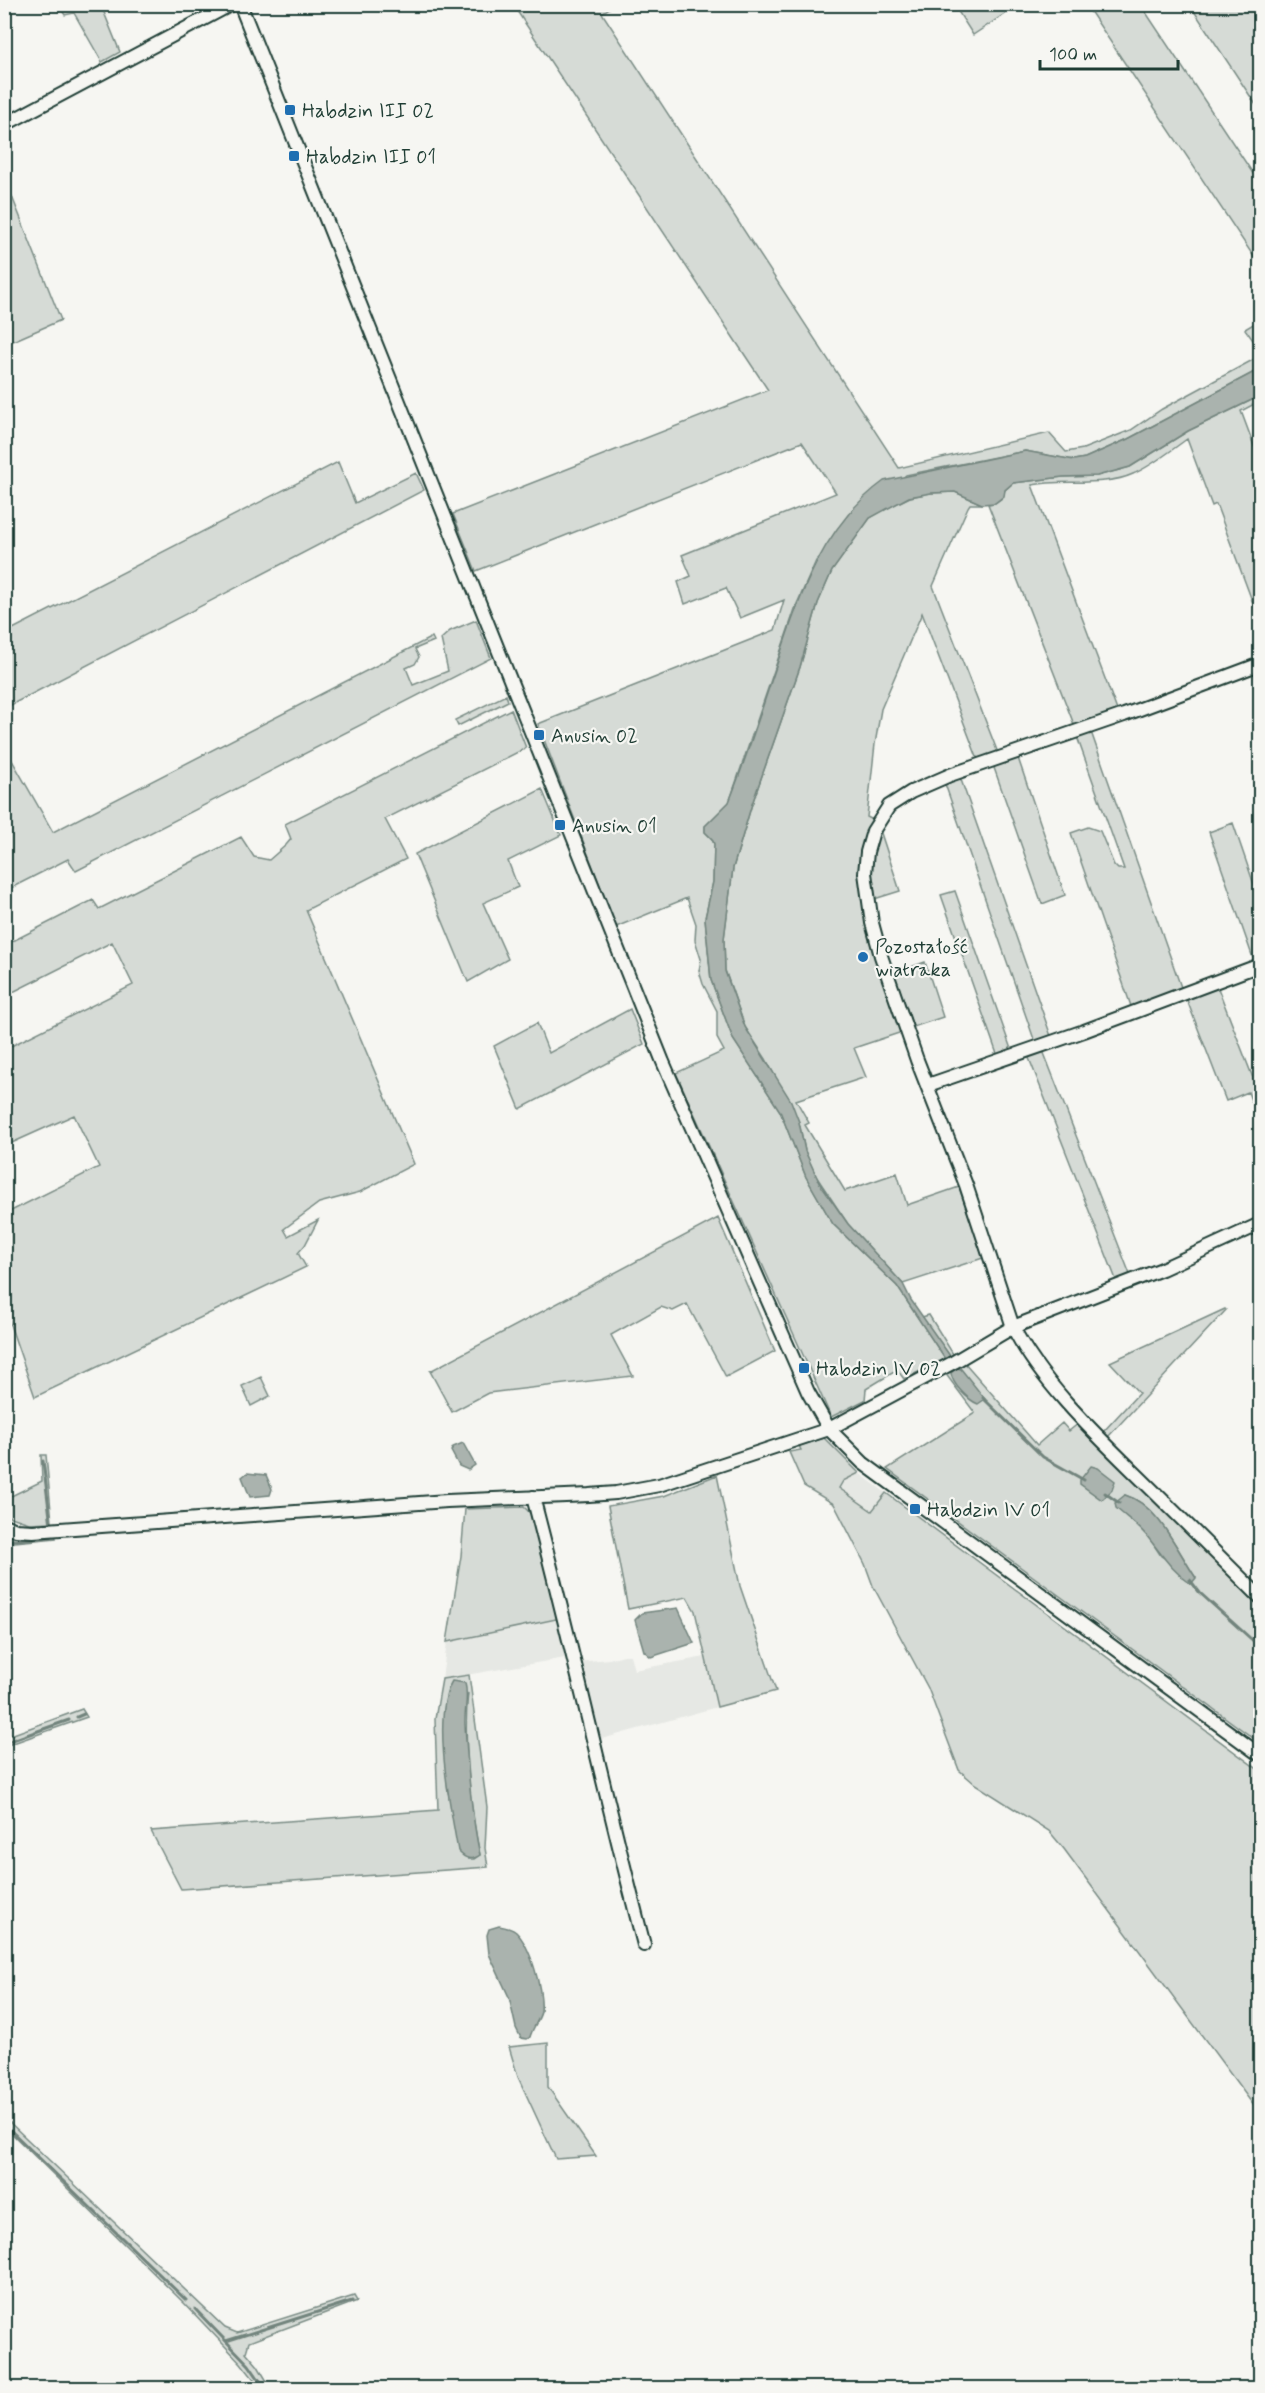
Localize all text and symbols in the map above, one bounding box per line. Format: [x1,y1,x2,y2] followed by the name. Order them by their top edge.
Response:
[1040,33,1178,71] scale bar
[1049,43,1097,67] text: 100 m
[302,98,434,125] place label: Habdzin III 02
[283,103,297,117] marker: Habdzin III 02
[306,144,436,171] place label: Habdzin III 01
[287,149,301,163] marker: Habdzin III 01
[551,723,638,750] place label: Anusin 02
[532,728,546,742] marker: Anusin 02
[572,813,657,840] place label: Anusin 01
[553,818,567,832] marker: Anusin 01
[875,934,968,984] place label: Pozostałość wiatraka
[856,950,870,964] marker: Pozostałość wiatraka
[816,1356,941,1383] place label: Habdzin IV 02
[797,1361,811,1375] marker: Habdzin IV 02
[927,1497,1050,1524] place label: Habdzin IV 01
[908,1502,922,1516] marker: Habdzin IV 01

